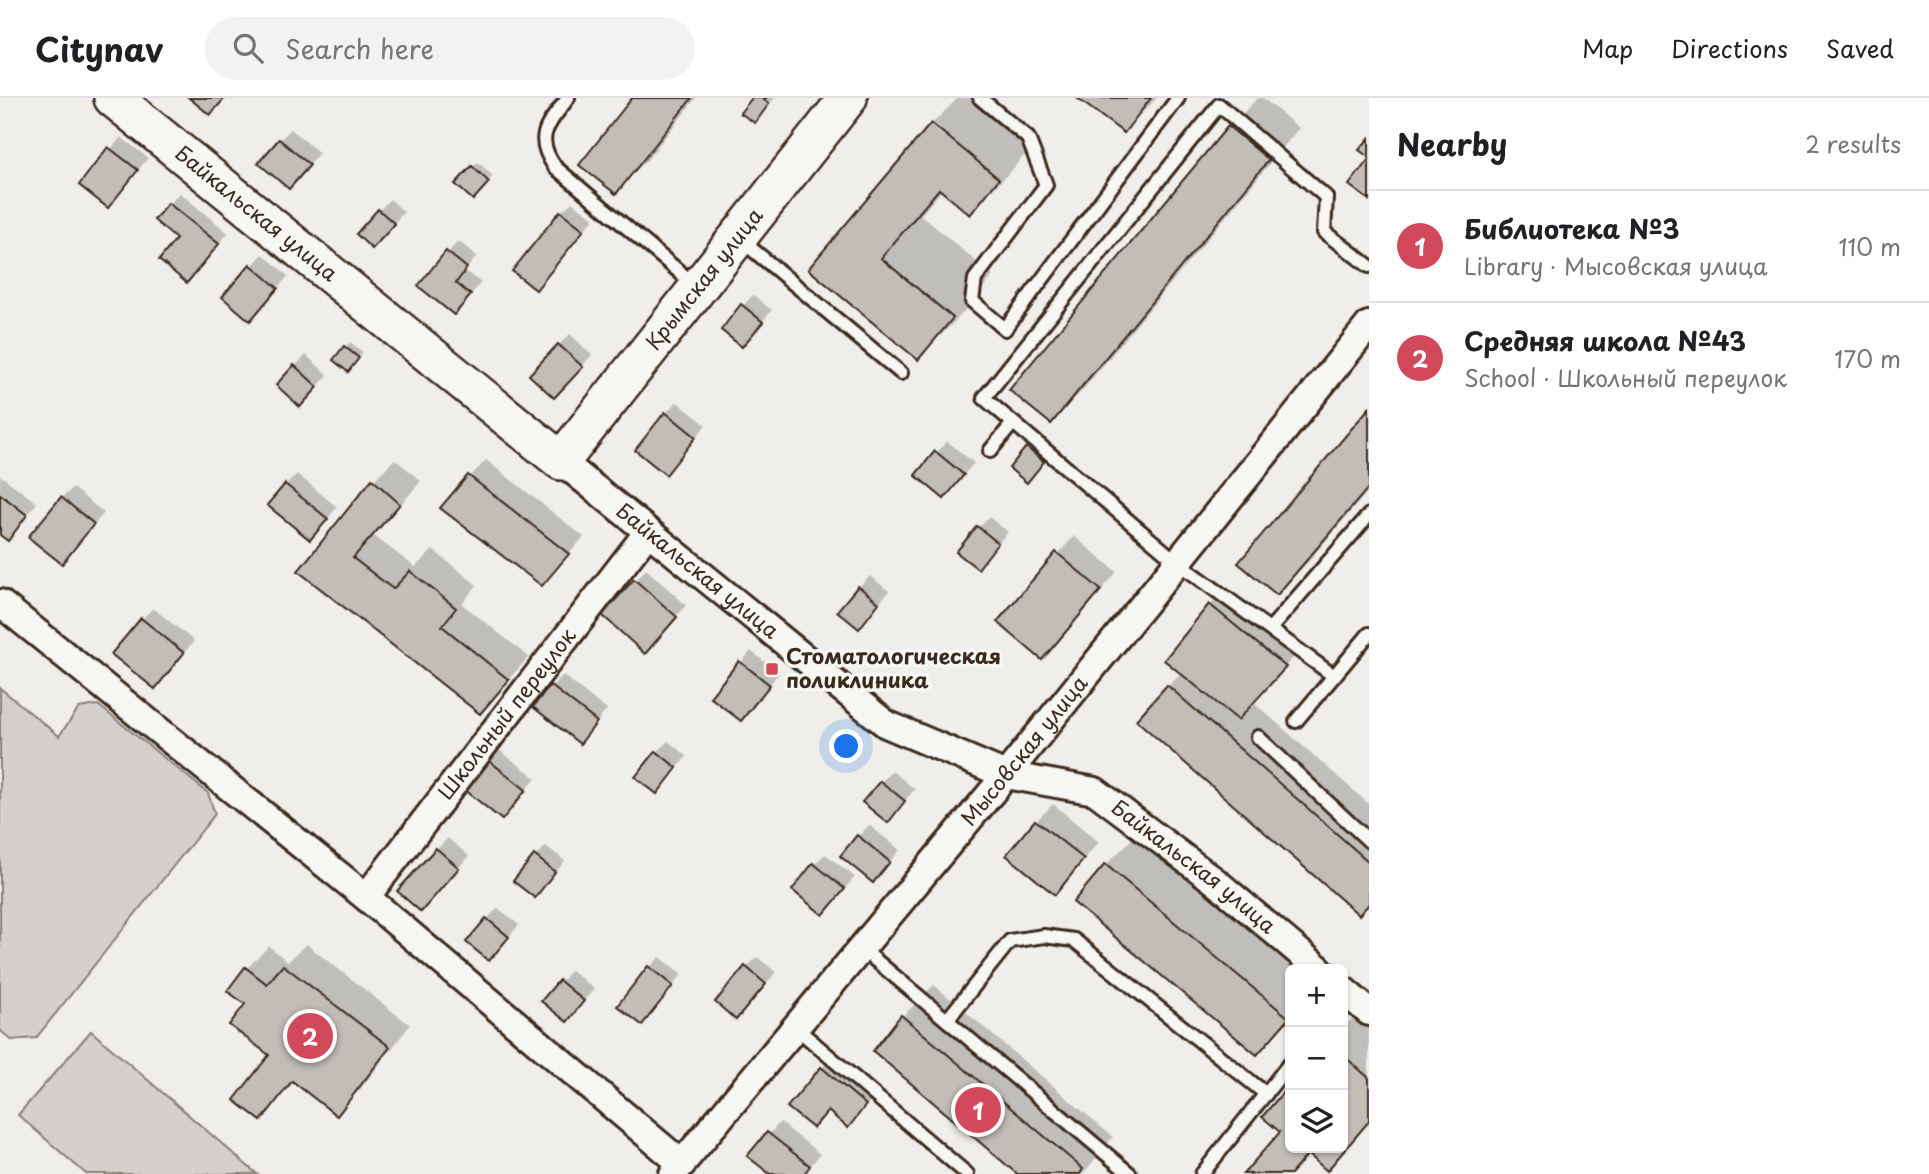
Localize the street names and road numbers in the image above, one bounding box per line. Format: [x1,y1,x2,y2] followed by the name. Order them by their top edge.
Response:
[169,136,346,289] street label: Байкальская улица
[637,200,770,356] street label: Крымская улица
[610,494,787,646] street label: Байкальская улица
[429,620,583,806] street label: Школьный переулок
[952,667,1095,832] street label: Мысовская улица
[1105,791,1284,941] street label: Байкальская улица

